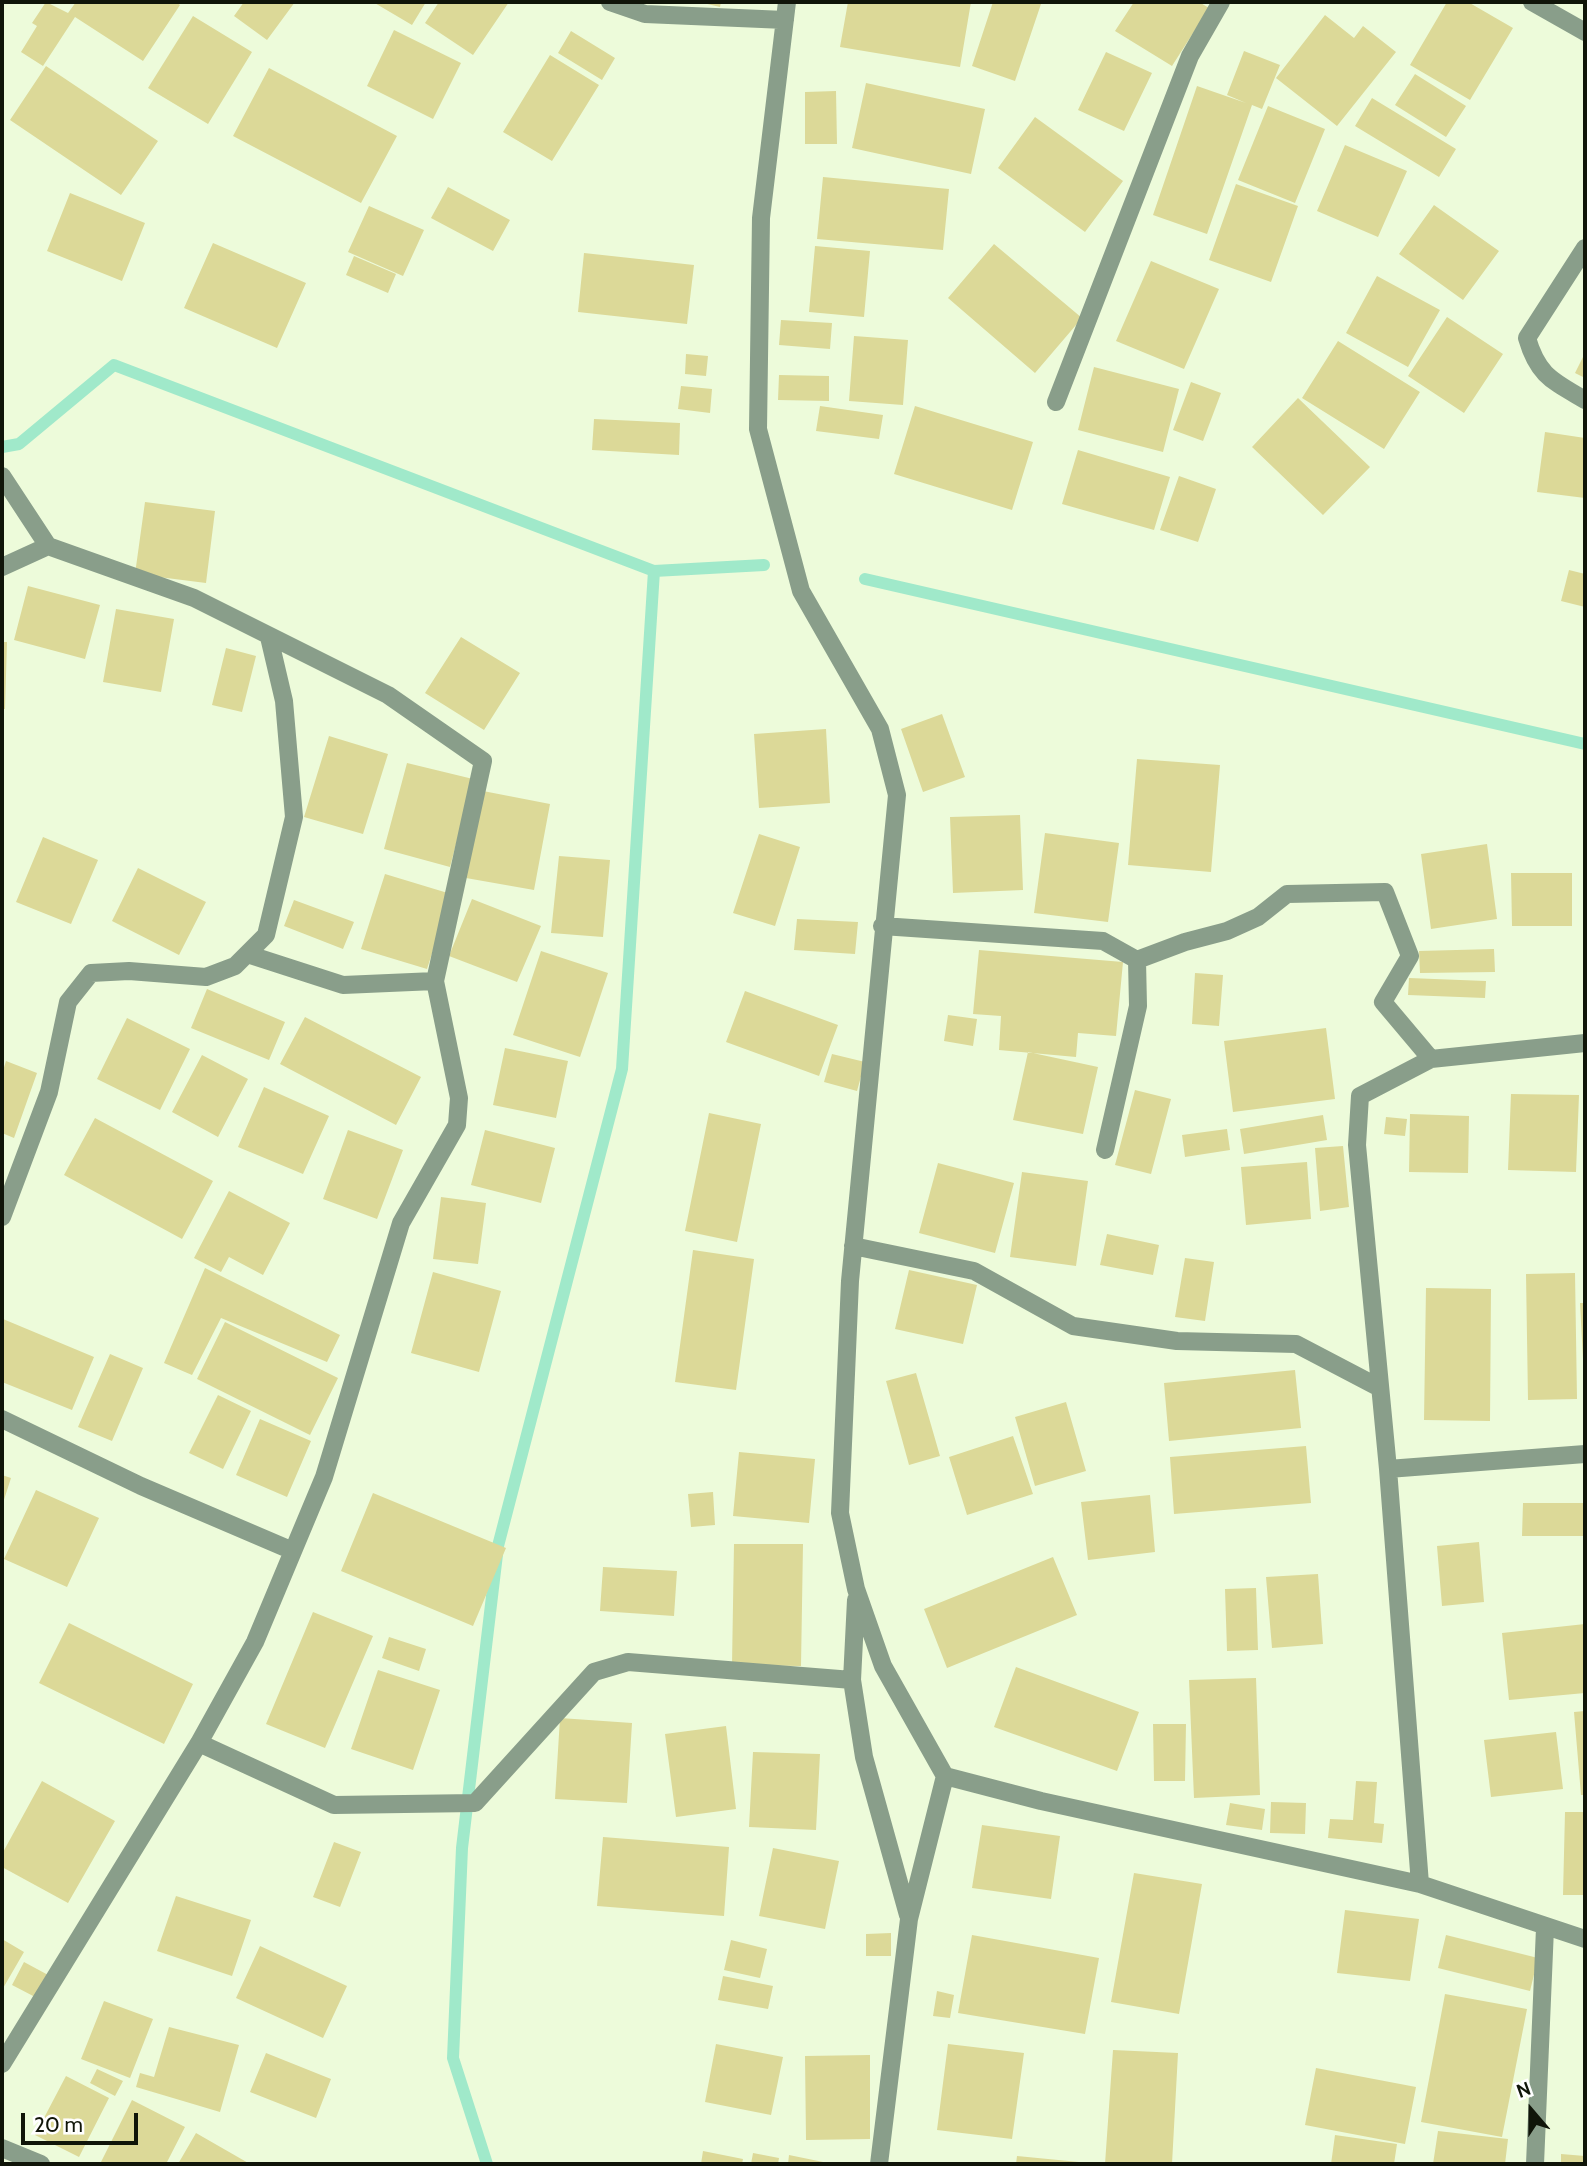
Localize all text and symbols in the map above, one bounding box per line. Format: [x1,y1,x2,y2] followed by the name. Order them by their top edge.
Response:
[1496,2075,1566,2145] north arrow
[1513,2077,1534,2103] text: N
[24,2100,142,2144] scale bar
[34,2112,83,2137] text: 20 m

